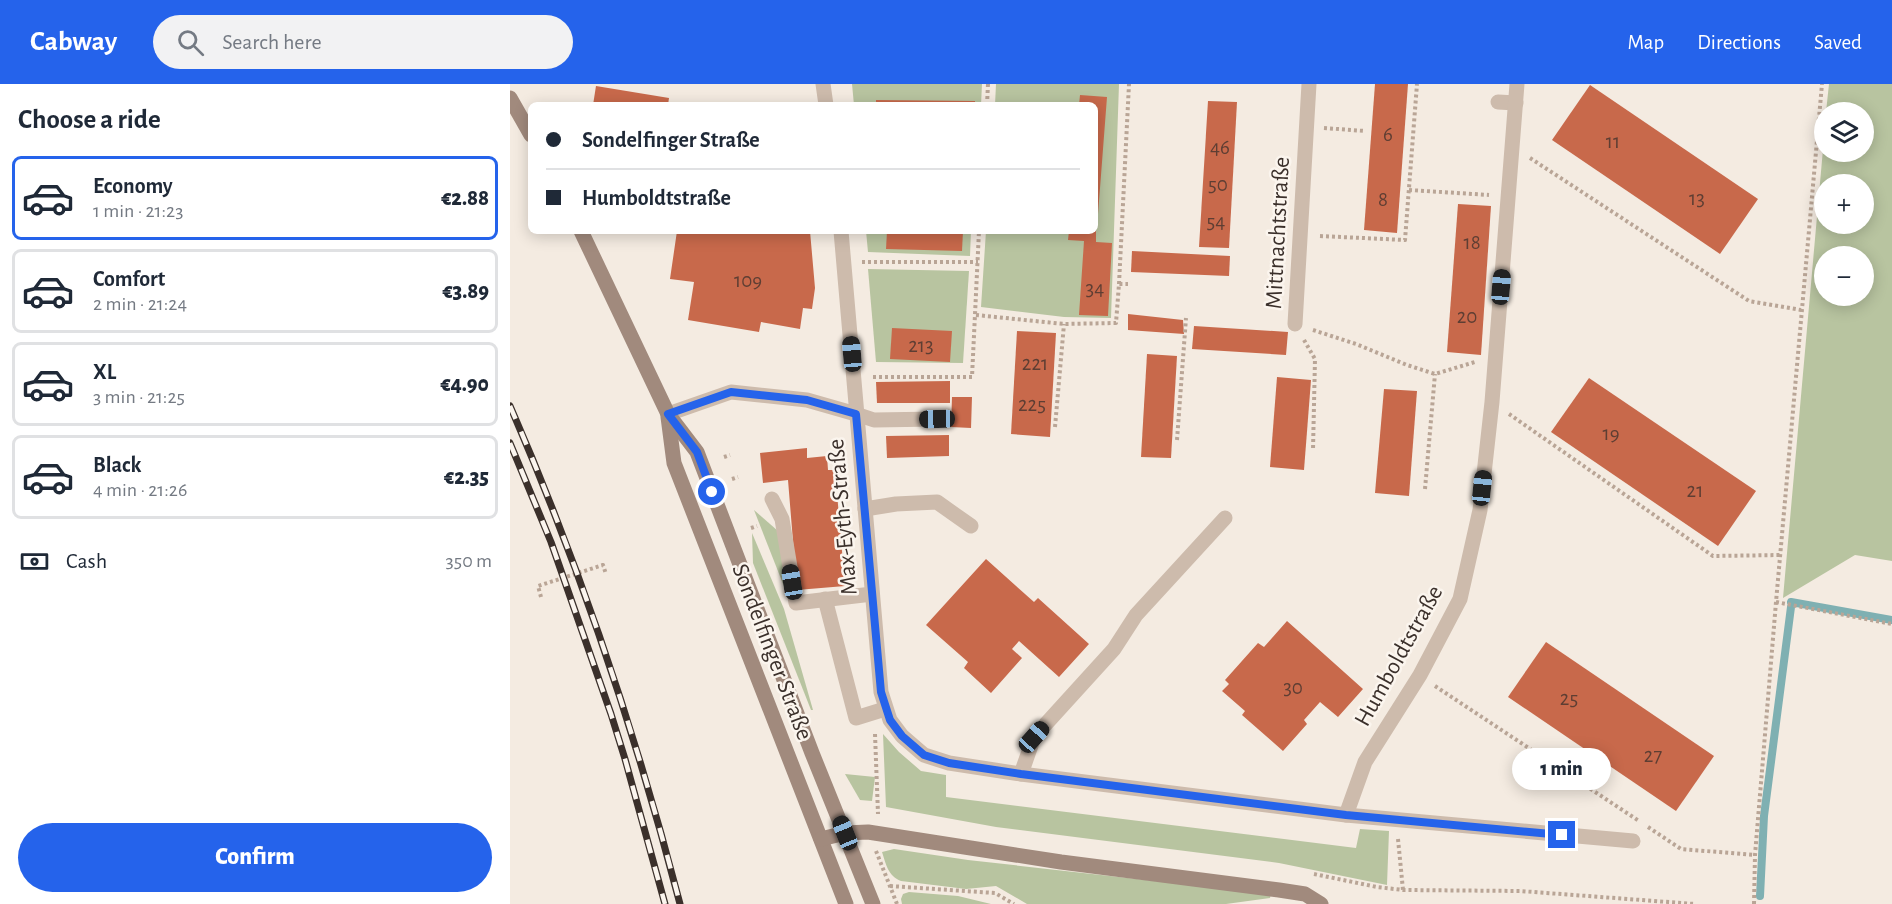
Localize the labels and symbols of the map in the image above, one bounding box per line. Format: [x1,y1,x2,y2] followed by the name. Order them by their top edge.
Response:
[1383,124,1393,145] house number: 6
[1606,131,1620,152] house number: 11
[1210,137,1230,158] house number: 46
[1262,156,1294,310] street label: Mittnachtstraße
[1208,174,1228,195] house number: 50
[1689,188,1705,209] house number: 13
[1378,189,1388,210] house number: 8
[1207,211,1225,232] house number: 54
[1463,232,1481,253] house number: 18
[1490,268,1512,306] car
[734,270,762,291] house number: 109
[1086,278,1104,299] house number: 34
[1457,306,1477,327] house number: 20
[841,335,863,373] car
[908,335,934,356] house number: 213
[1022,353,1048,374] house number: 221
[1018,394,1046,415] house number: 225
[919,410,955,428] car
[1602,423,1620,444] house number: 19
[824,438,862,596] street label: Max-Eyth-Straße
[1471,469,1493,507] car
[698,478,725,505] route start
[1687,480,1703,501] house number: 21
[727,561,817,743] street label: Sondelfinger Straße
[780,563,804,601] car
[1350,582,1448,730] street label: Humboldtstraße
[1283,677,1303,698] house number: 30
[1560,688,1578,709] house number: 25
[1015,718,1053,756] car
[1644,745,1662,766] house number: 27
[1512,748,1612,790] callout: 1 min
[830,813,860,853] car
[1548,821,1575,848] route end

